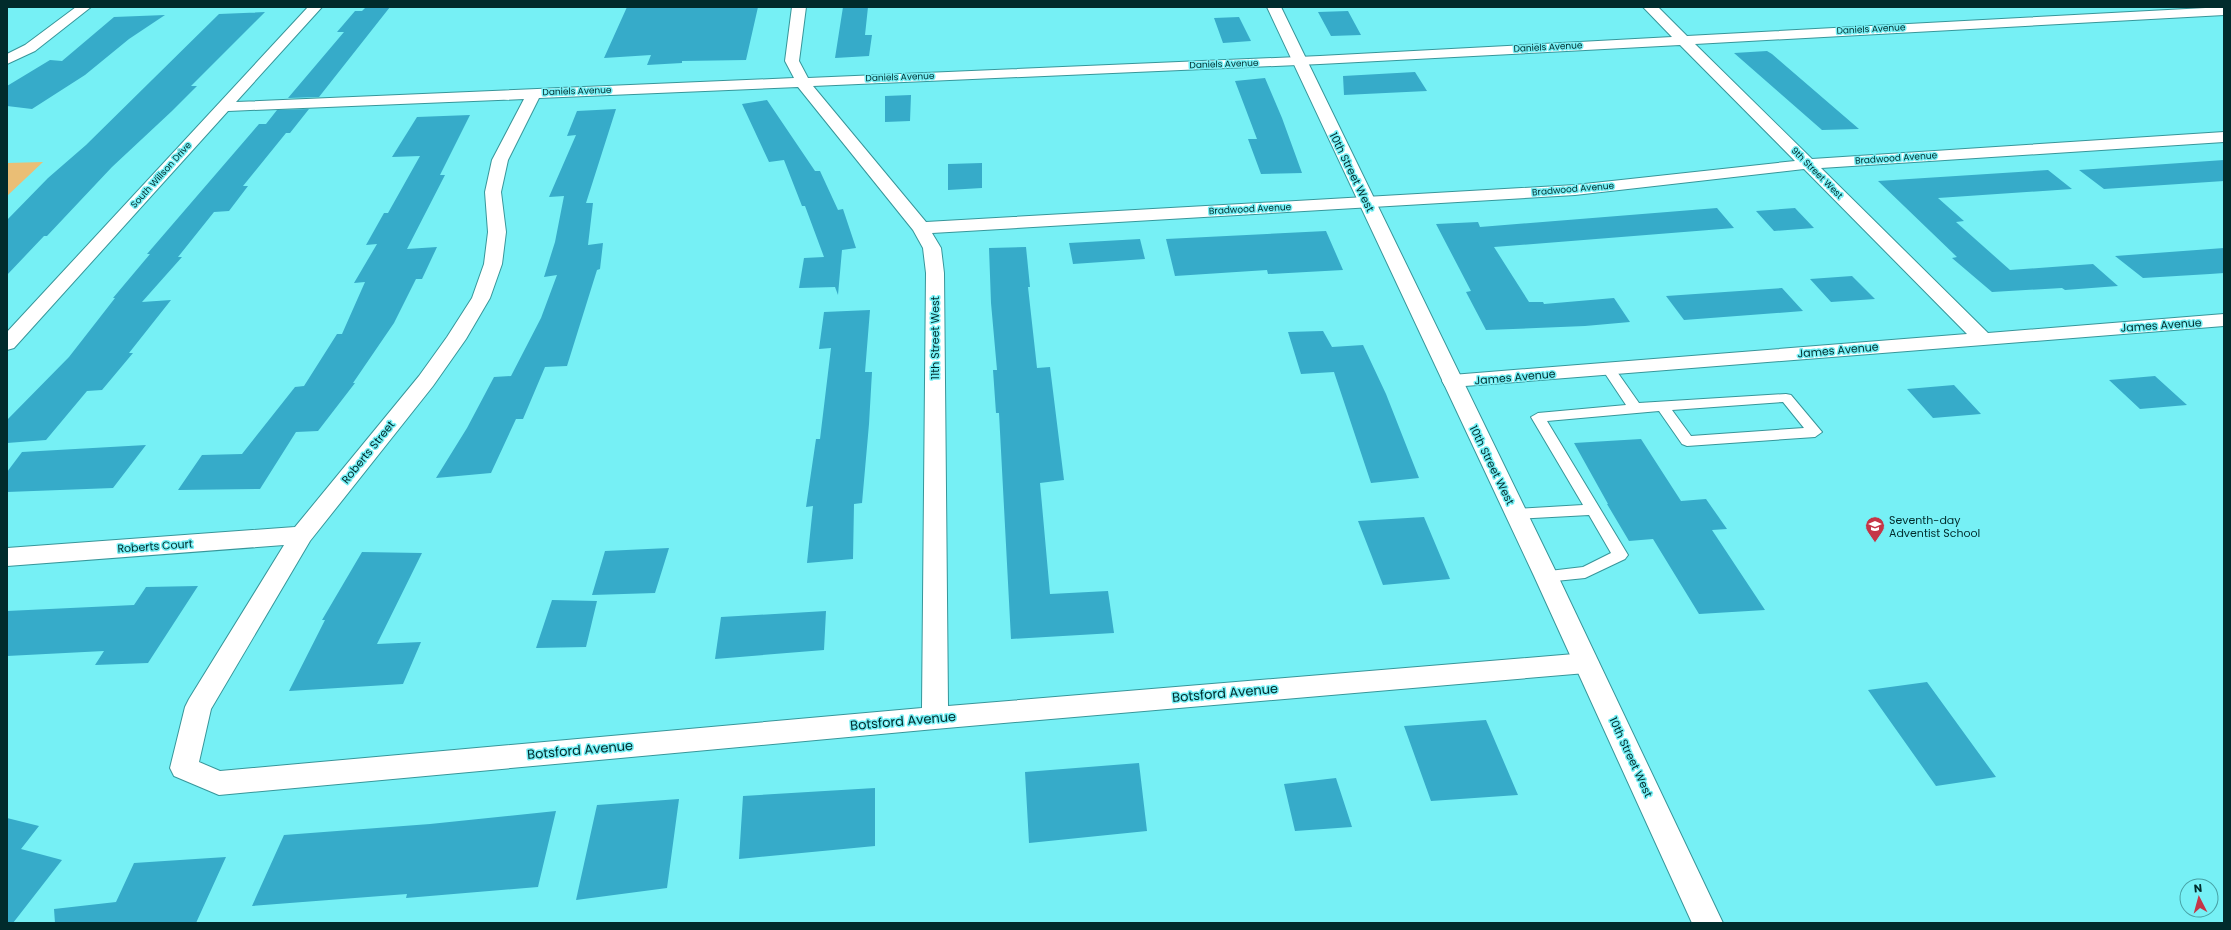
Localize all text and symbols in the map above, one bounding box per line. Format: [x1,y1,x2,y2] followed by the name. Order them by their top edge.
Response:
[1836,21,1906,37] street label: Daniels Avenue
[1513,39,1583,55] street label: Daniels Avenue
[1189,57,1259,71] street label: Daniels Avenue
[865,70,935,84] street label: Daniels Avenue
[542,84,612,98] street label: Daniels Avenue
[1326,129,1378,215] street label: 10th Street West
[128,139,194,211] street label: South Willson Drive
[1789,145,1845,201] street label: 9th Street West
[1855,149,1938,167] street label: Bradwood Avenue
[1532,179,1615,199] street label: Bradwood Avenue
[1209,201,1292,217] street label: Bradwood Avenue
[927,296,943,380] street label: 11th Street West
[2120,314,2202,336] street label: James Avenue
[1797,338,1879,362] street label: James Avenue
[1474,365,1556,389] street label: James Avenue
[338,417,398,487] street label: Roberts Street
[1466,422,1518,508] street label: 10th Street West
[1889,512,1980,541] place label: Seventh-day Adventist School
[1864,515,1886,543] school or university icon: Seventh-day Adventist School
[117,535,193,557] street label: Roberts Court
[1171,679,1279,707] street label: Botsford Avenue
[849,707,957,735] street label: Botsford Avenue
[1605,714,1657,800] street label: 10th Street West
[526,736,634,764] street label: Botsford Avenue
[2179,878,2219,918] north arrow
[2193,880,2203,896] text: N

